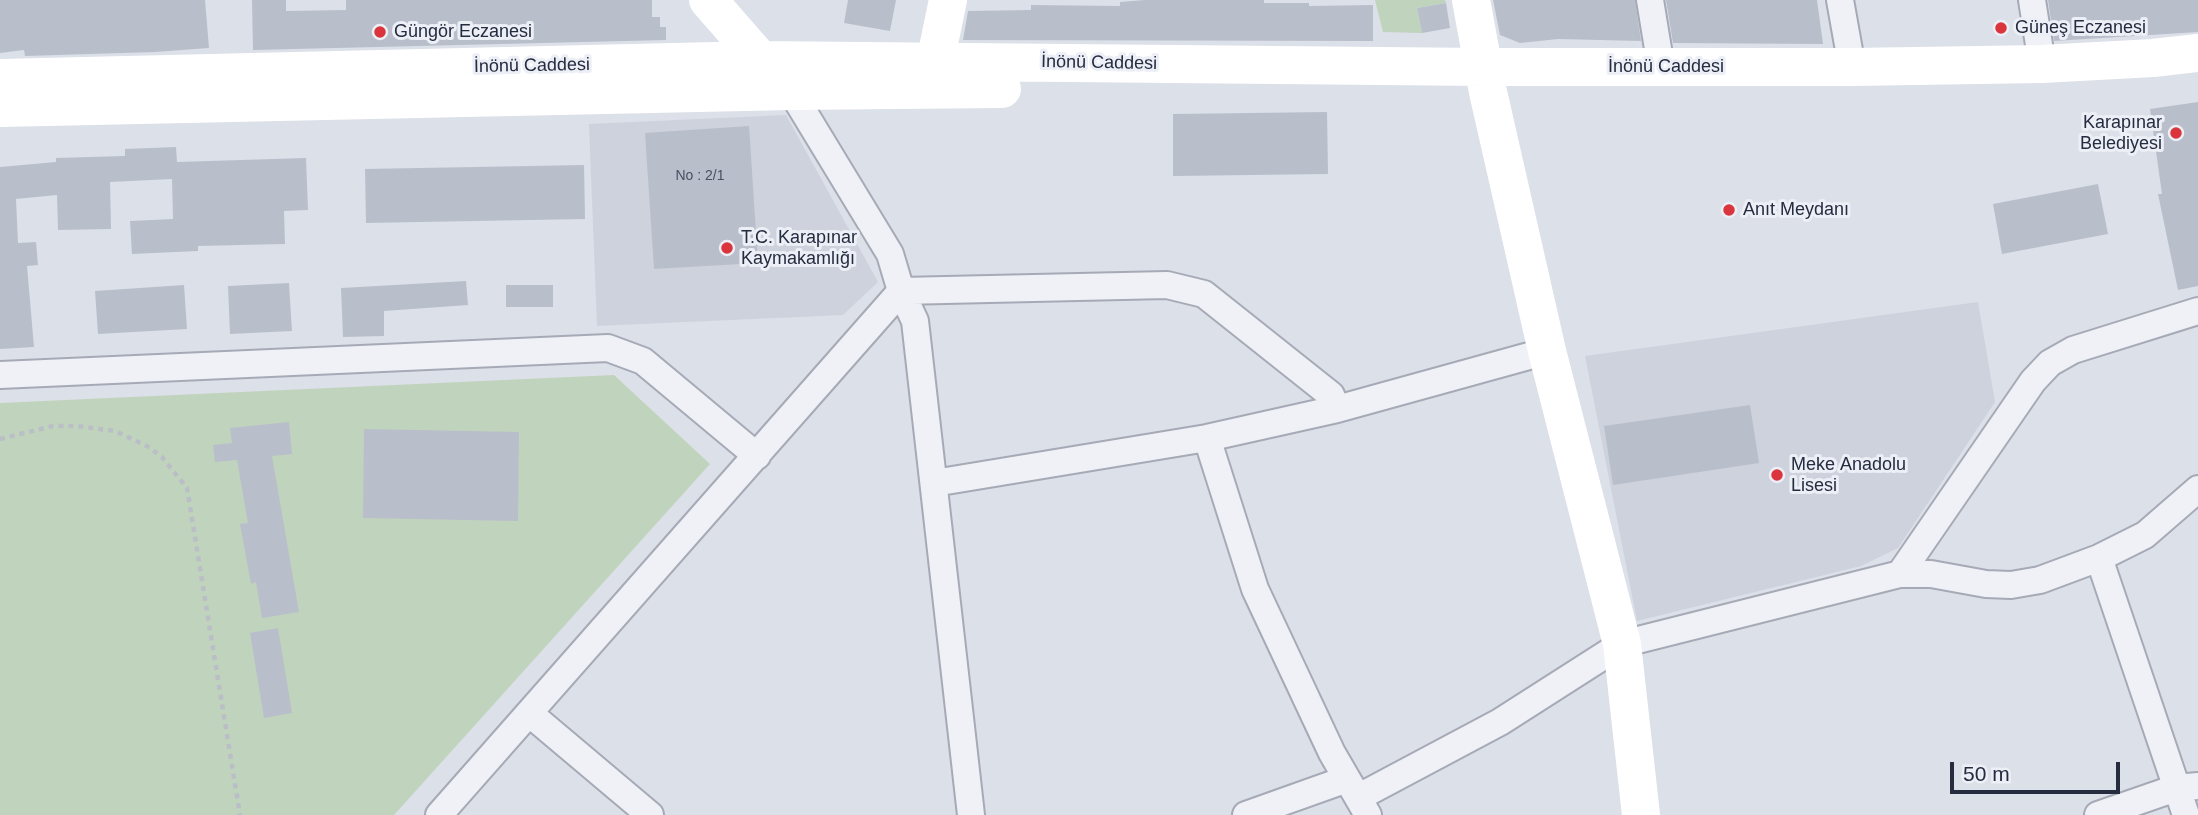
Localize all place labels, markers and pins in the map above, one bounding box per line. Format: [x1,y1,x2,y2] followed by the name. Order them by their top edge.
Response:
[2015,17,2146,39] place label: Güneş Eczanesi
[1993,20,2009,36] marker: Güneş Eczanesi
[394,21,532,43] place label: Güngör Eczanesi
[372,24,388,40] marker: Güngör Eczanesi
[2080,112,2162,154] place label: Karapınar Belediyesi
[2168,125,2184,141] marker: Karapınar Belediyesi
[1743,199,1849,221] place label: Anıt Meydanı
[1721,202,1737,218] marker: Anıt Meydanı
[741,227,857,270] place label: T.C. Karapınar Kaymakamlığı
[719,240,735,256] marker: T.C. Karapınar Kaymakamlığı
[1791,454,1906,496] place label: Meke Anadolu Lisesi
[1769,467,1785,483] marker: Meke Anadolu Lisesi

